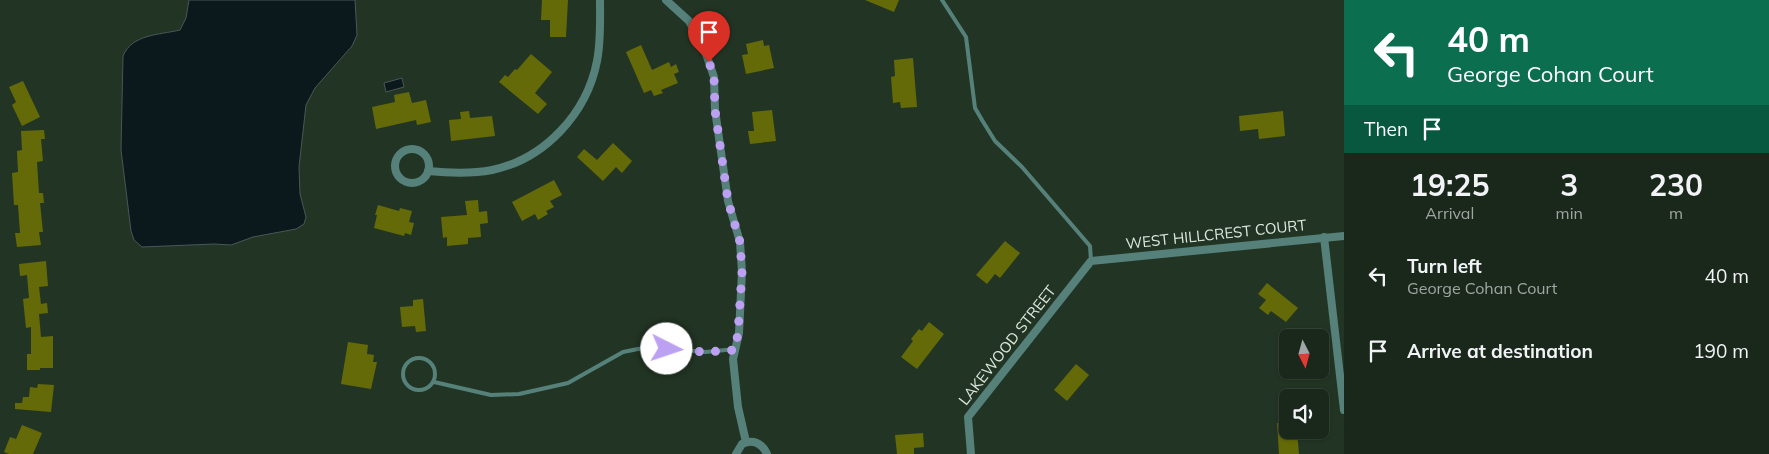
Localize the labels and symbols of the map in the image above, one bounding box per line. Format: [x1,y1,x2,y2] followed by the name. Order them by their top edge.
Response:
[688,11,730,62] pin
[1125,215,1307,253] street label: WEST HILLCREST COURT
[954,281,1060,409] street label: LAKEWOOD STREET
[640,322,692,374] position arrow
[1279,329,1329,379] north arrow

